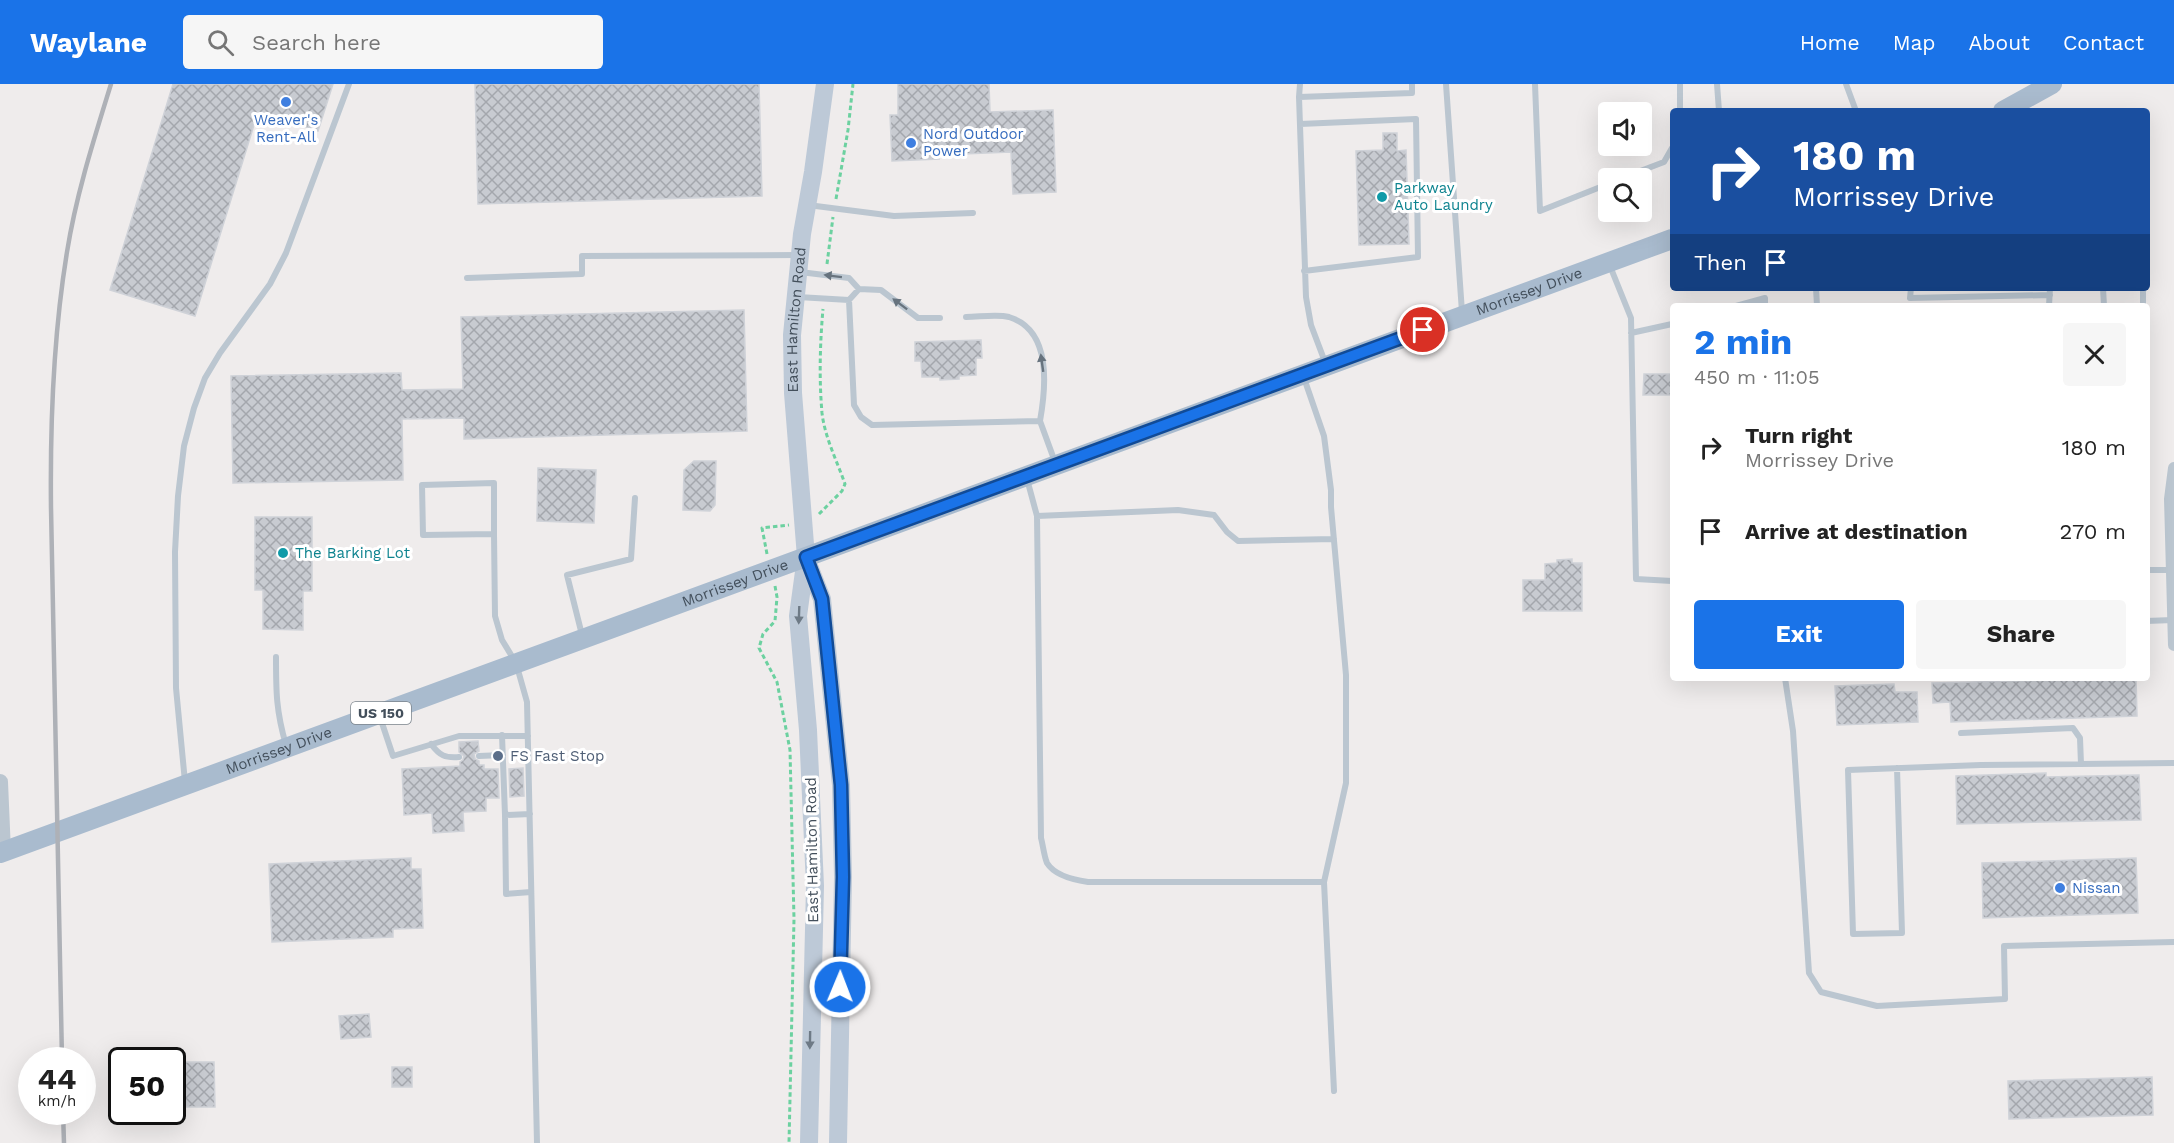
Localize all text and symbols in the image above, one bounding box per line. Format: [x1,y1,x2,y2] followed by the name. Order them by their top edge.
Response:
[183,15,603,69] search box
[30,26,147,59] text: Waylane
[204,26,237,59] icon: search
[252,30,381,55] text: Search here
[1800,30,1860,55] text: Home
[1893,30,1936,55] text: Map
[1969,30,2030,55] text: About
[2063,30,2144,55] text: Contact
[279,95,293,109] marker: Weaver's Rent-All
[1598,102,1652,222] map controls
[1598,102,1652,156] button: sound
[254,111,318,146] place label: Weaver's Rent-All
[923,125,1024,160] place label: Nord Outdoor Power
[1793,131,1916,180] text: 180 m
[1694,132,1772,210] icon: right
[904,136,918,150] marker: Nord Outdoor Power
[1598,168,1652,222] button: search
[1394,179,1493,214] place label: Parkway Auto Laundry
[1793,181,1994,213] text: Morrissey Drive
[1375,190,1389,204] marker: Parkway Auto Laundry
[783,246,810,393] street label: East Hamilton Road
[1759,246,1792,279] icon: arrive
[1694,250,1747,275] text: Then
[1474,264,1585,319] street label: Morrissey Drive
[824,271,843,281] one-way arrow
[892,298,907,310] one-way arrow
[1397,304,1448,355] pin
[1406,313,1439,346] icon: arrive
[1694,321,1792,363] text: 2 min
[2063,323,2126,386] button: close
[1038,353,1047,372] one-way arrow
[1694,365,1820,389] text: 450 m · 11:05
[1745,423,1852,448] text: Turn right
[1694,431,1727,464] icon: right
[2062,435,2126,460] text: 180 m
[1745,448,1894,472] text: Morrissey Drive
[1694,515,1727,548] icon: arrive
[1745,519,1968,544] text: Arrive at destination
[2060,519,2126,544] text: 270 m
[295,544,411,562] place label: The Barking Lot
[276,546,290,560] marker: The Barking Lot
[679,555,791,611] street label: Morrissey Drive
[1694,600,1904,669] button: Exit
[1916,600,2126,669] button: Share
[795,606,804,625] one-way arrow
[351,702,411,724] road number: US 150
[223,723,334,778] street label: Morrissey Drive
[510,747,604,765] place label: FS Fast Stop
[491,749,505,763] marker: FS Fast Stop
[802,777,822,923] street label: East Hamilton Road
[2072,879,2121,897] place label: Nissan
[2053,881,2067,895] marker: Nissan
[808,955,872,1019] position arrow
[806,1030,815,1049] one-way arrow
[108,1047,186,1125] speed limit sign: 50
[38,1061,76,1096] text: 44
[38,1092,76,1110] text: km/h

